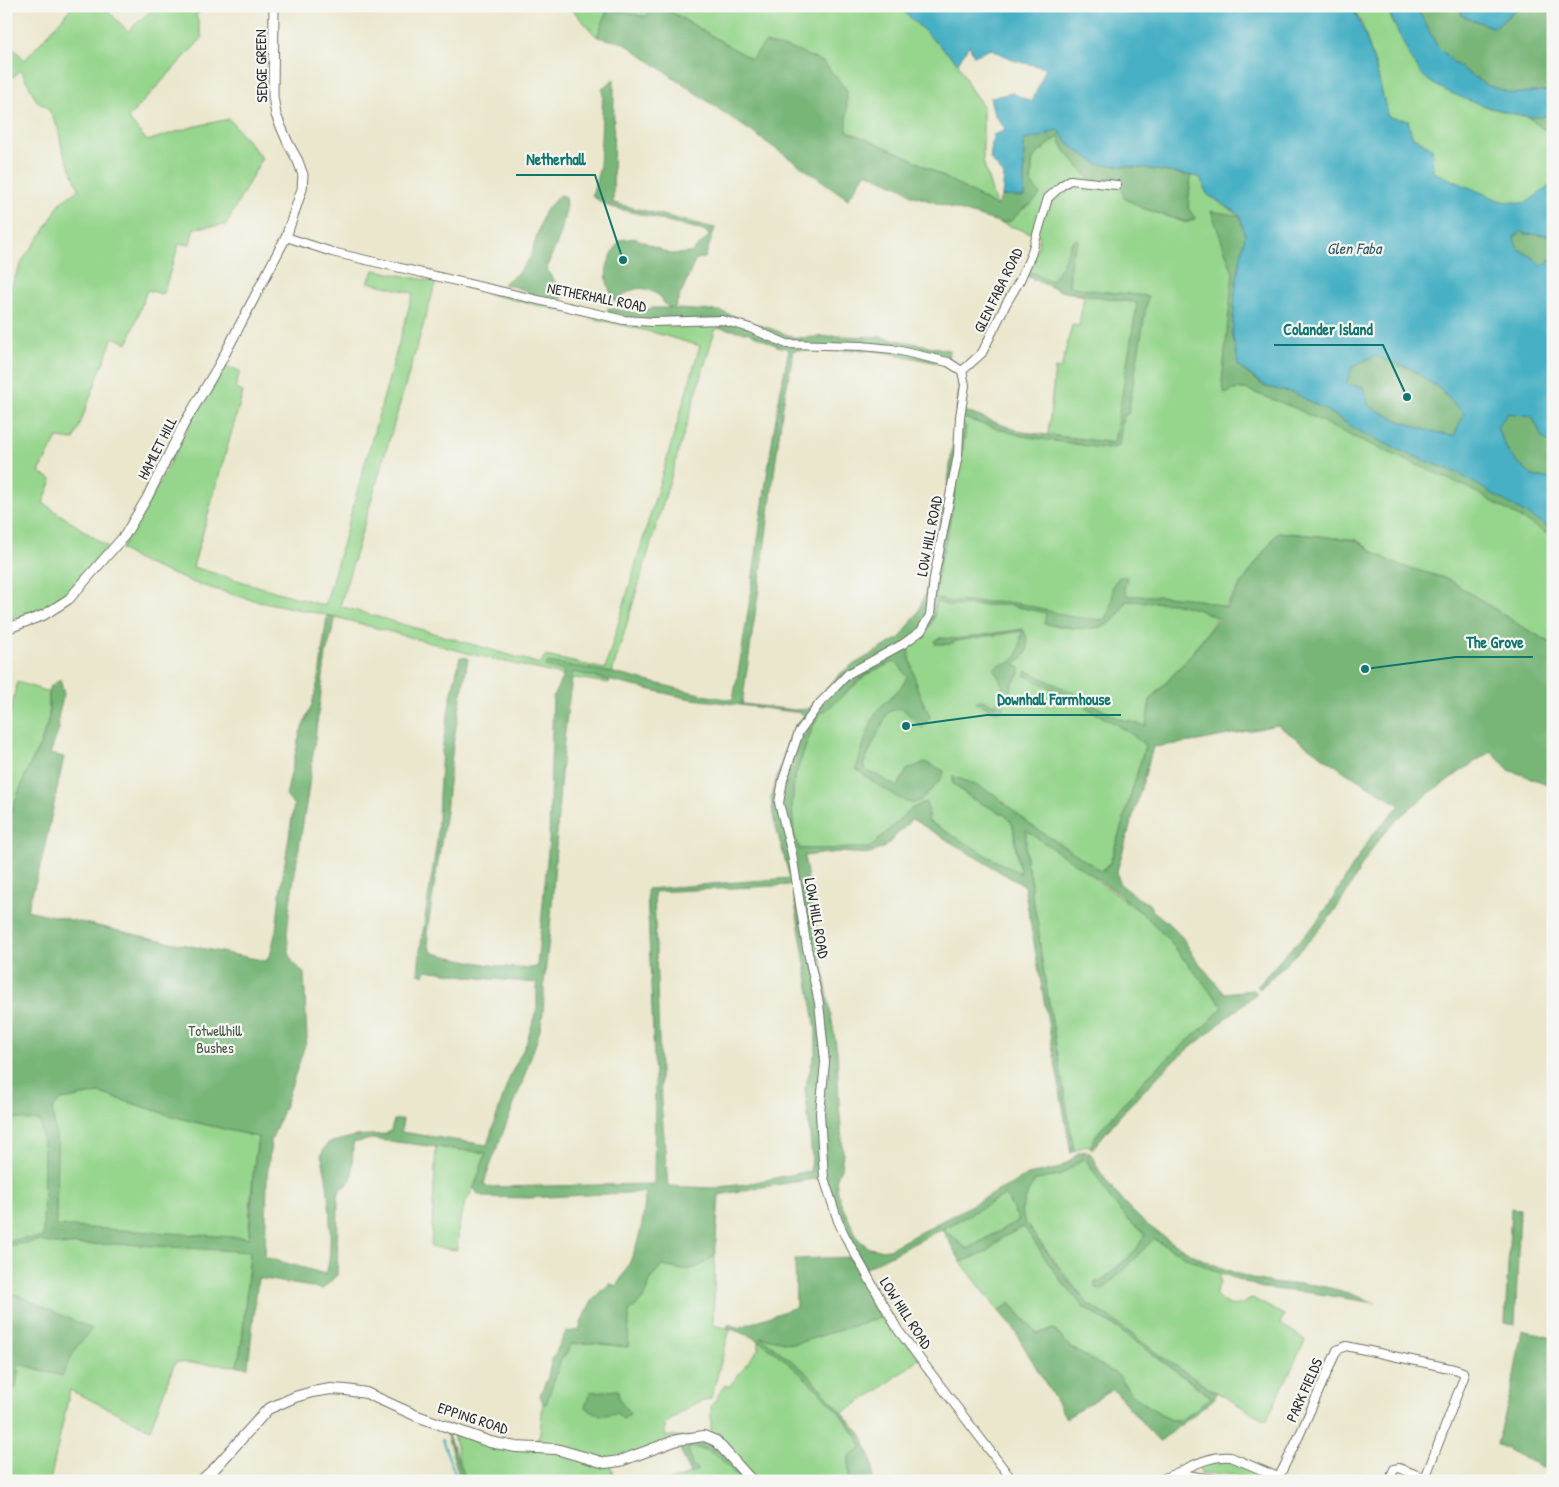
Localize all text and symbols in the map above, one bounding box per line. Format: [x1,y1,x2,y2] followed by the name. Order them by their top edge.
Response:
[250,29,272,103] street label: SEDGE GREEN
[516,144,595,175] callout: Netherhall
[526,148,587,170] text: Netherhall
[1327,237,1383,259] water label: Glen Faba
[968,243,1028,336] street label: GLEN FABA ROAD
[546,277,649,317] street label: NETHERHALL ROAD
[1274,314,1383,345] callout: Colander Island
[1283,318,1373,340] text: Colander Island
[132,413,182,483] street label: HAMLET HILL
[911,493,947,578] street label: LOW HILL ROAD
[1456,626,1533,657] callout: The Grove
[1465,631,1524,653] text: The Grove
[987,684,1121,715] callout: Downhall Farmhouse
[997,688,1111,710] text: Downhall Farmhouse
[800,876,835,961] street label: LOW HILL ROAD
[188,1020,242,1058] park label: Totwellhill Bushes
[875,1273,937,1354] street label: LOW HILL ROAD
[1281,1355,1327,1425] street label: PARK FIELDS
[435,1397,512,1440] street label: EPPING ROAD

